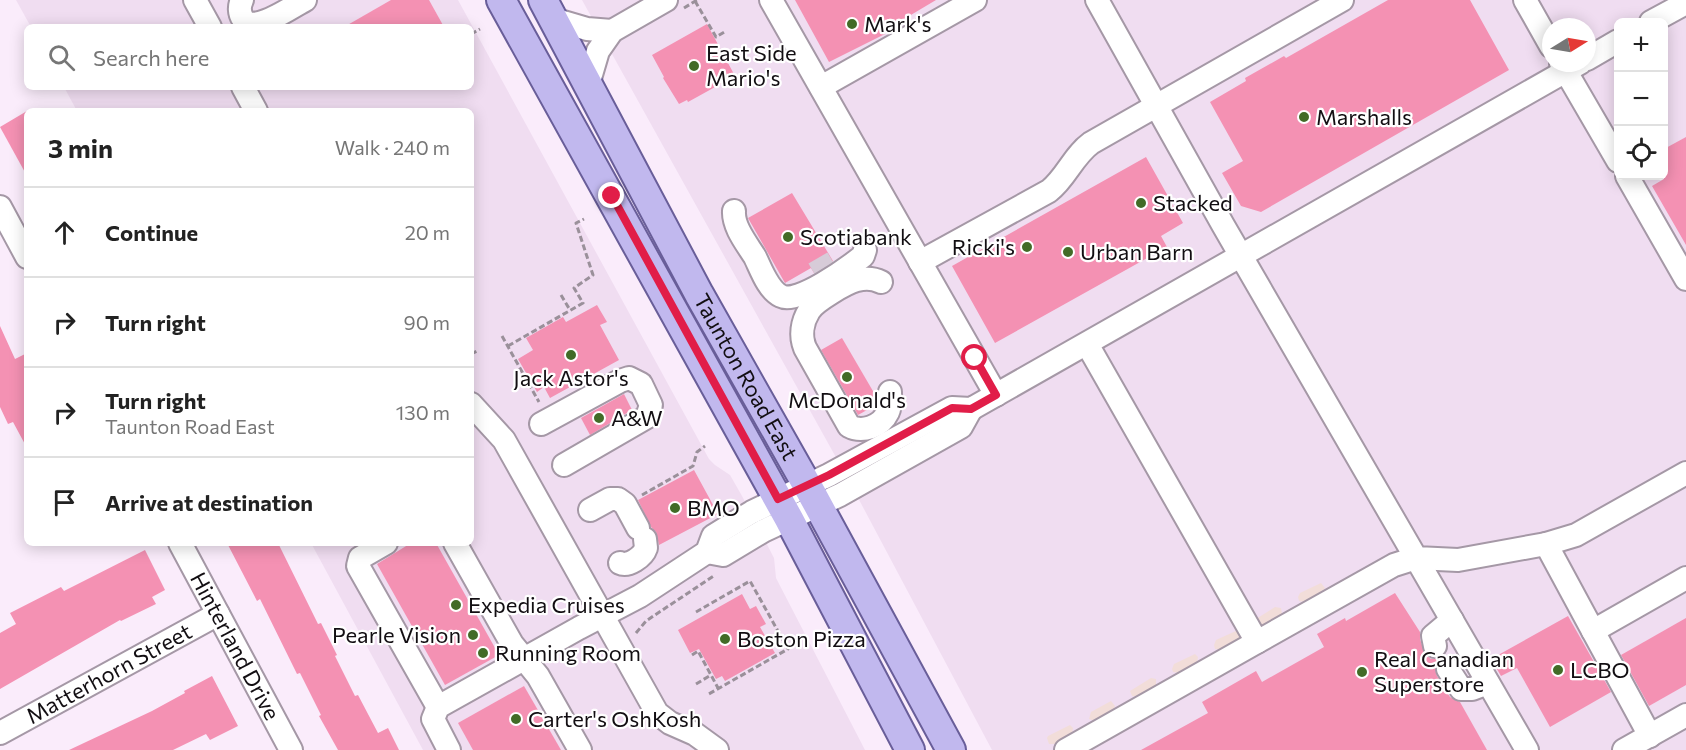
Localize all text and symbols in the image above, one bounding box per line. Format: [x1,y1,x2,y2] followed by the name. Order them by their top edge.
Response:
[864,10,932,37] place label: Mark's
[845,17,859,31] marker: Mark's
[1542,18,1596,72] north arrow
[1614,18,1668,180] map controls
[1614,18,1668,72] button: +
[24,24,474,90] search box
[706,39,797,91] place label: East Side Mario's
[45,41,78,74] icon: search
[93,44,209,71] text: Search here
[687,59,701,73] marker: East Side Mario's
[1614,72,1668,126] button: −
[1316,103,1412,130] place label: Marshalls
[1297,110,1311,124] marker: Marshalls
[1614,126,1668,180] button: locate
[48,132,113,163] text: 3 min
[335,135,450,159] text: Walk · 240 m
[598,182,624,208] route end
[1153,189,1233,216] place label: Stacked
[1134,196,1148,210] marker: Stacked
[48,216,81,249] icon: ahead
[105,219,198,246] text: Continue
[405,220,450,244] text: 20 m
[800,223,912,250] place label: Scotiabank
[781,230,795,244] marker: Scotiabank
[952,233,1015,260] place label: Ricki's
[1080,238,1193,265] place label: Urban Barn
[1020,240,1034,254] marker: Ricki's
[1061,245,1075,259] marker: Urban Barn
[689,289,804,465] street label: Taunton Road East
[48,306,81,339] icon: right
[105,309,206,336] text: Turn right
[404,310,450,334] text: 90 m
[961,344,987,370] route start
[564,348,578,362] marker: Jack Astor's
[513,364,629,391] place label: Jack Astor's
[840,370,854,384] marker: McDonald's
[788,386,906,413] place label: McDonald's
[105,387,206,414] text: Turn right
[48,396,81,429] icon: right
[396,400,450,424] text: 130 m
[611,404,663,431] place label: A&W
[592,411,606,425] marker: A&W
[105,414,275,438] text: Taunton Road East
[48,486,81,519] icon: arrive
[105,489,313,516] text: Arrive at destination
[687,494,740,521] place label: BMO
[668,501,682,515] marker: BMO
[185,567,286,724] street label: Hinterland Drive
[468,591,625,618] place label: Expedia Cruises
[449,598,463,612] marker: Expedia Cruises
[21,617,196,729] street label: Matterhorn Street
[332,621,461,648] place label: Pearle Vision
[737,625,866,652] place label: Boston Pizza
[466,628,480,642] marker: Pearle Vision
[718,632,732,646] marker: Boston Pizza
[495,639,641,666] place label: Running Room
[1374,645,1514,697] place label: Real Canadian Superstore
[476,646,490,660] marker: Running Room
[1570,656,1629,683] place label: LCBO
[1551,663,1565,677] marker: LCBO
[1355,665,1369,679] marker: Real Canadian Superstore
[528,705,701,732] place label: Carter's OshKosh
[509,712,523,726] marker: Carter's OshKosh

